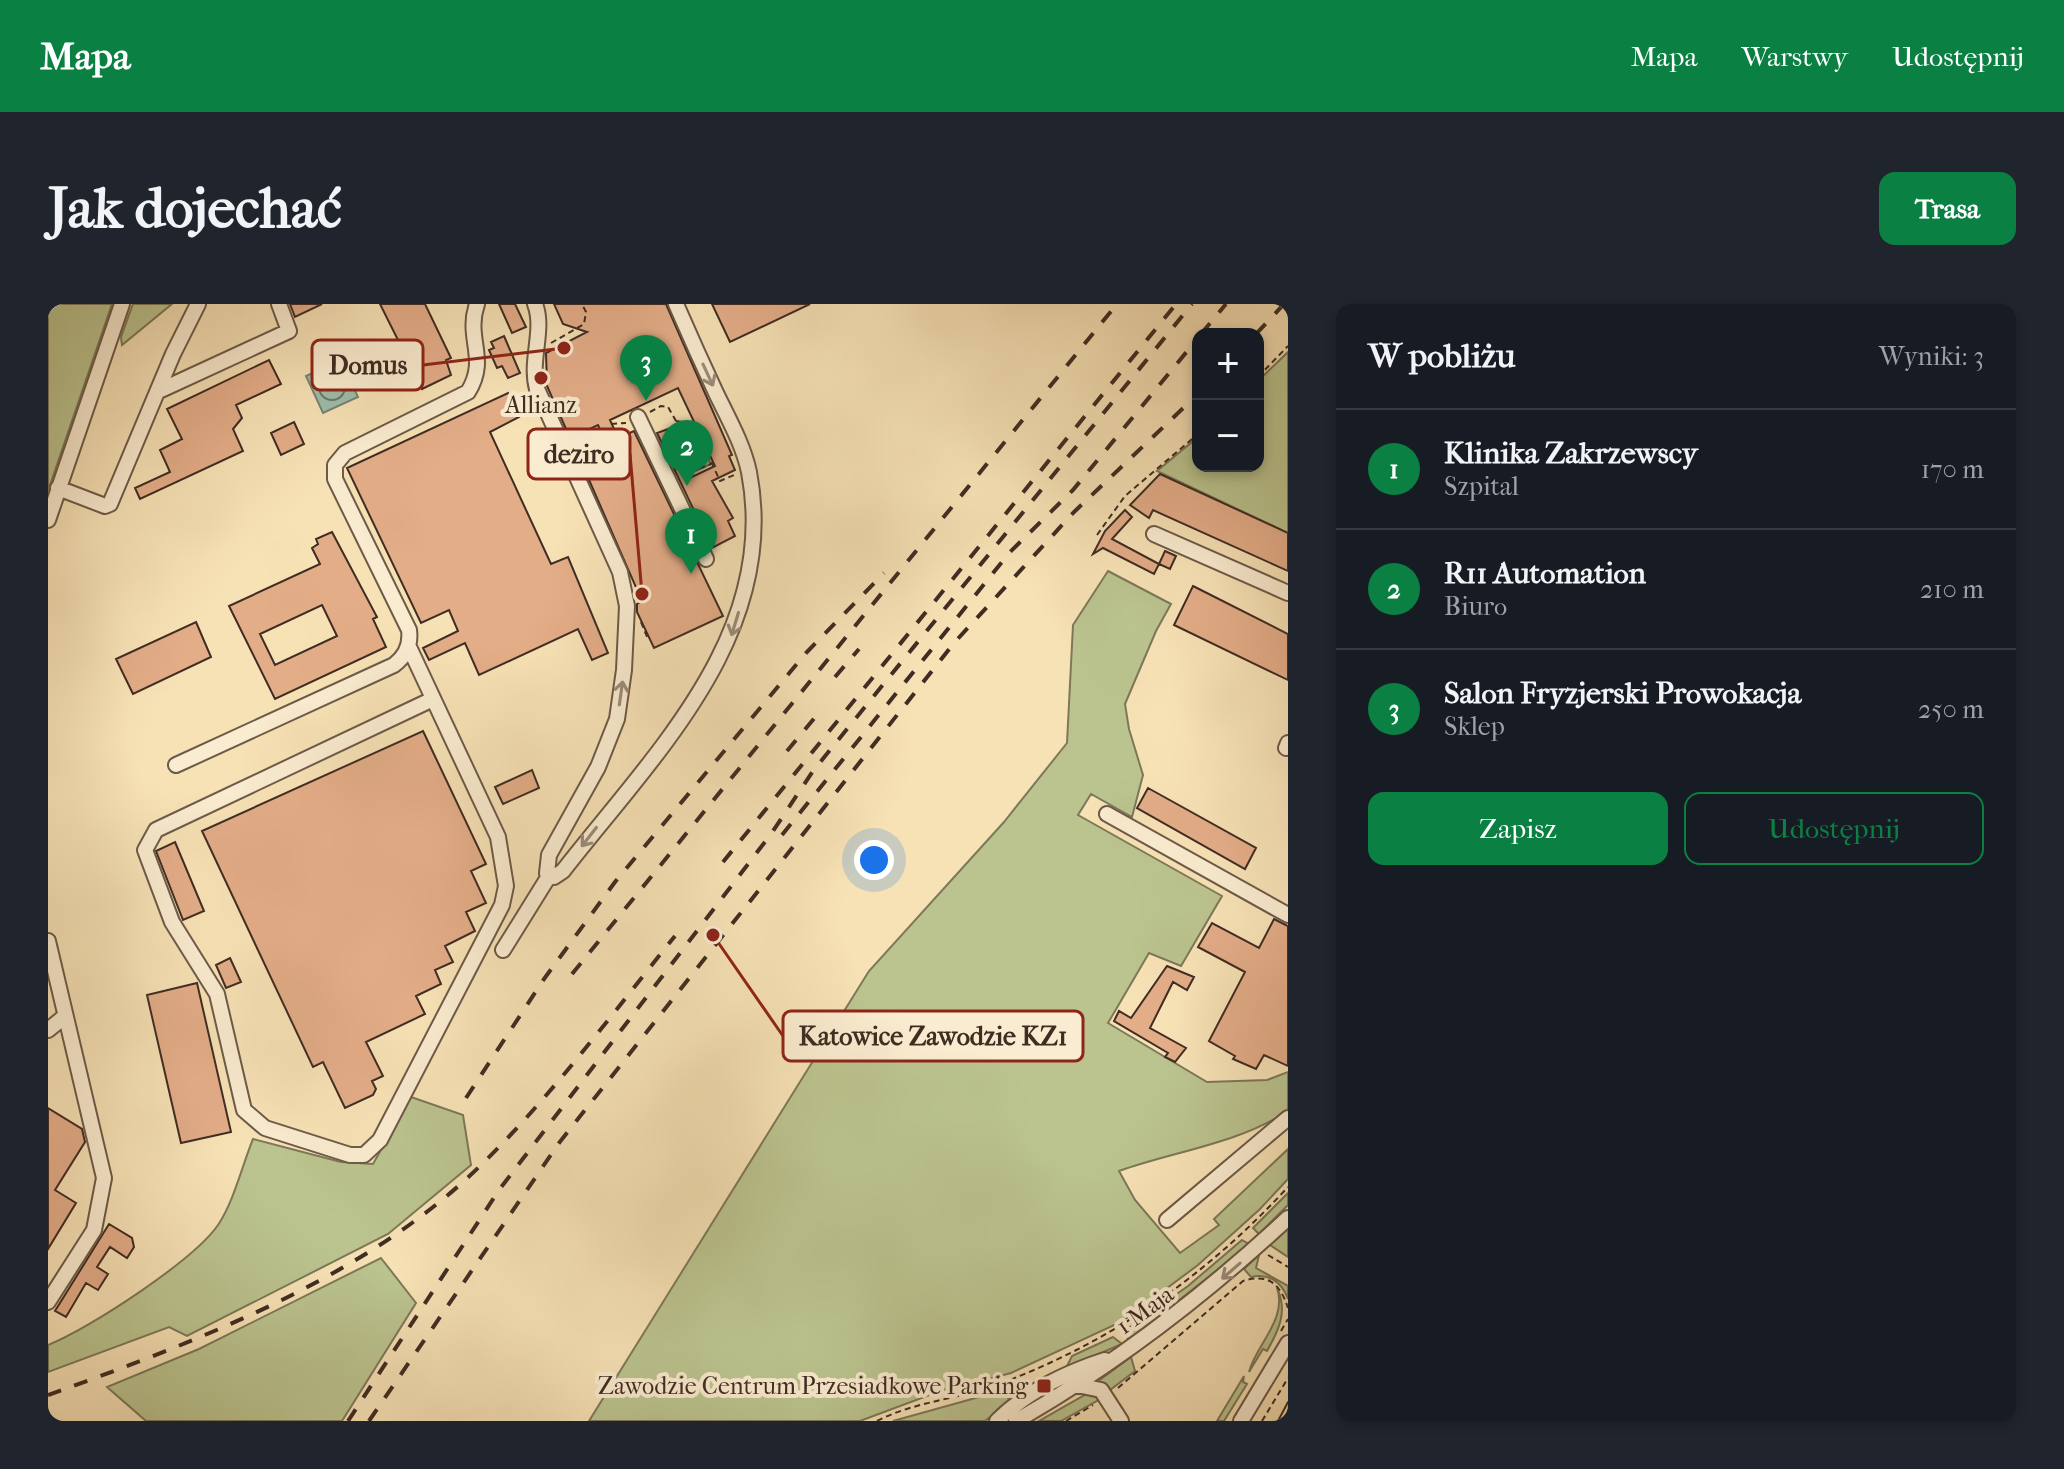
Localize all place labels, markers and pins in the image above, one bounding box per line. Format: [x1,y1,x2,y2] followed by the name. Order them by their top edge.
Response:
[620,335,672,401] pin: 3
[312,340,423,390] callout: Domus
[532,369,550,387] marker: Allianz
[504,391,577,419] place label: Allianz
[661,420,713,486] pin: 2
[528,429,630,479] callout: deziro
[665,508,717,574] pin: 1
[783,1011,1083,1061] callout: Katowice Zawodzie KZ1
[598,1372,1029,1400] place label: Zawodzie Centrum Przesiadkowe Parking
[1035,1377,1053,1395] marker: Zawodzie Centrum Przesiadkowe Parking

